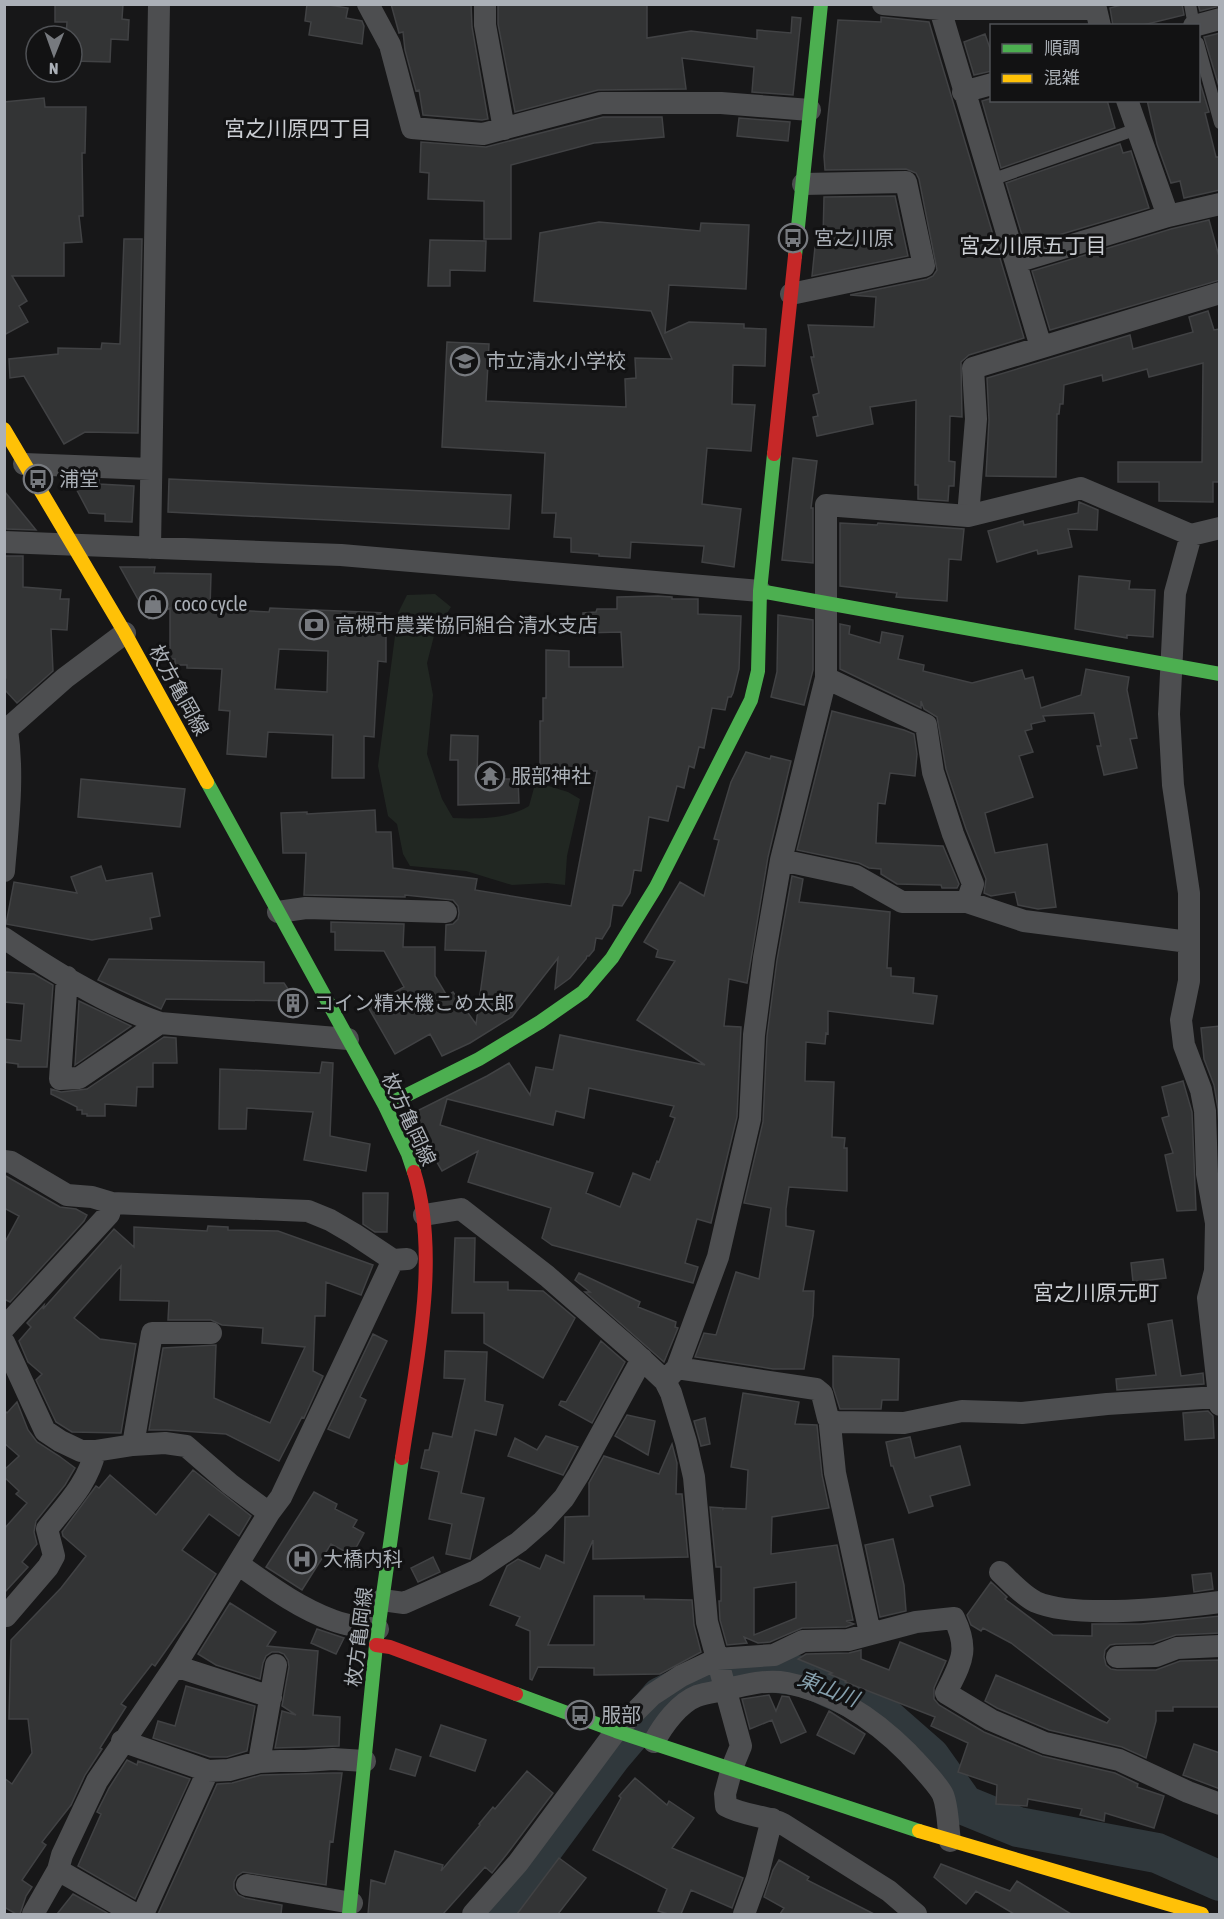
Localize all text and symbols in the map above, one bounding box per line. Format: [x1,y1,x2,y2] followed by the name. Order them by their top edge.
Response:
[24,24,84,84] north arrow
[990,24,1200,102] legend
[1044,37,1080,58] text: 順調
[49,60,59,78] text: N
[1044,67,1080,88] text: 混雑
[225,116,372,140] district label: 宮之川原四丁目
[777,222,809,254] bus stop icon: 宮之川原
[814,226,894,249] place label: 宮之川原
[960,233,1107,257] district label: 宮之川原五丁目
[449,345,481,377] school or university icon: 市立清水小学校
[486,349,626,372] place label: 市立清水小学校
[22,463,54,495] bus stop icon: 浦堂
[59,467,99,490] place label: 浦堂
[137,588,169,620] shop icon: coco cycle
[174,592,247,615] place label: coco cycle
[298,609,330,641] bank icon: 高槻市農業協同組合 清水支店
[335,613,598,636] place label: 高槻市農業協同組合 清水支店
[145,640,214,739] street label: 枚方亀岡線
[474,760,506,792] temple icon: 服部神社
[511,764,591,787] place label: 服部神社
[277,987,309,1019] building icon: コイン精米機こめ太郎
[314,991,514,1014] place label: コイン精米機こめ太郎
[378,1069,441,1169] street label: 枚方亀岡線
[1033,1280,1159,1304] district label: 宮之川原元町
[286,1543,318,1575] hospital icon: 大橋内科
[323,1547,403,1570] place label: 大橋内科
[341,1586,376,1688] street label: 枚方亀岡線
[795,1666,864,1711] water label: 東山川
[564,1699,596,1731] bus stop icon: 服部
[601,1703,641,1726] place label: 服部

